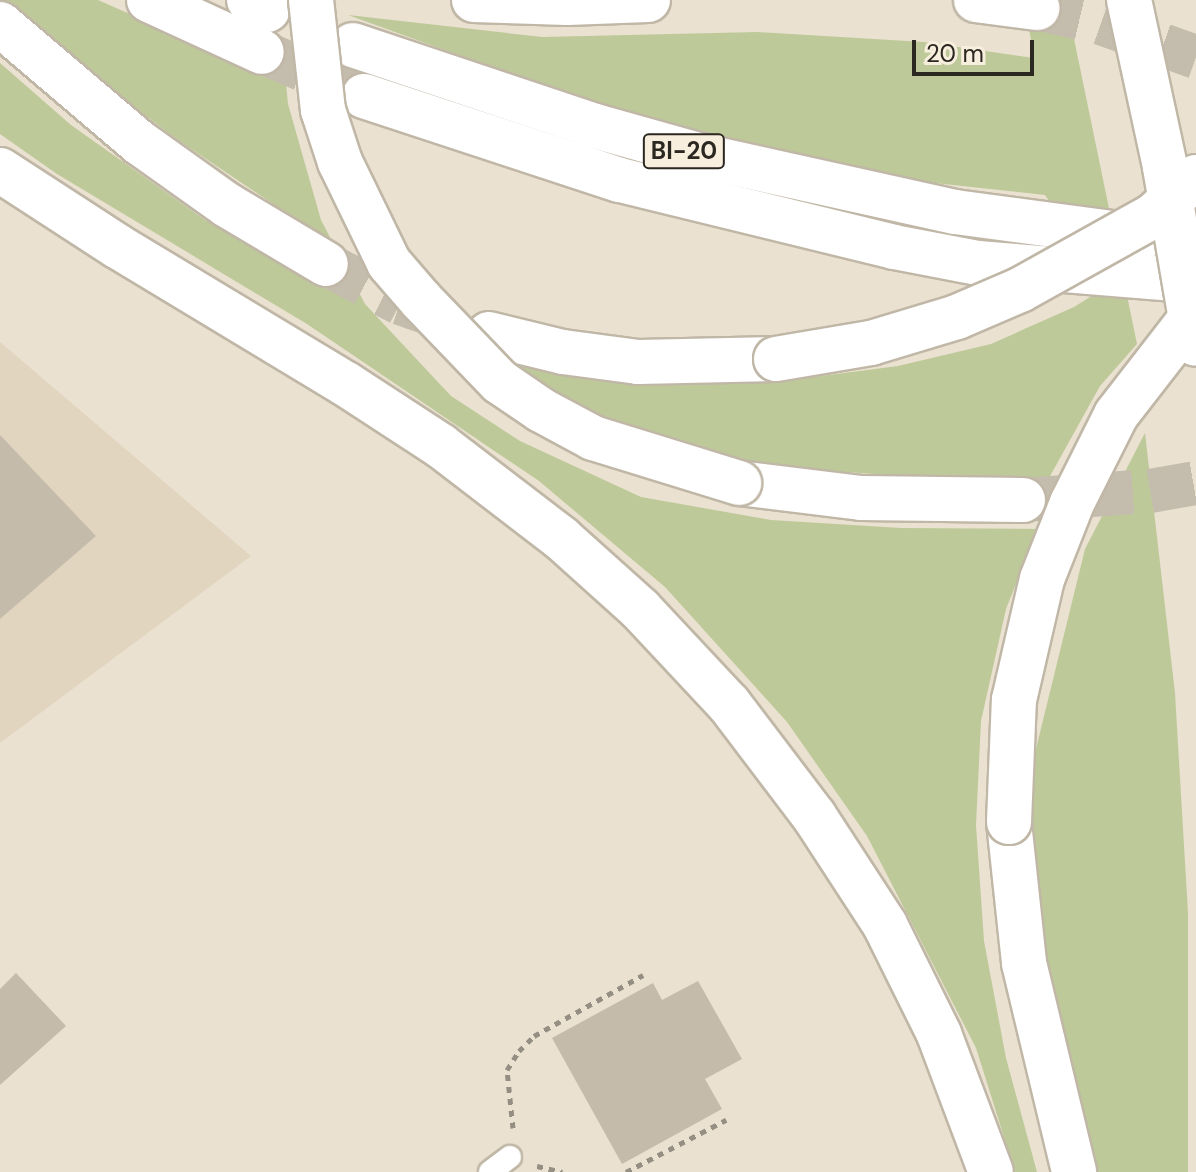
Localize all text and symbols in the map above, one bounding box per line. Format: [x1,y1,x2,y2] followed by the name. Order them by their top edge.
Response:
[916,24,1038,74] scale bar
[926,38,984,69] text: 20 m
[642,131,726,171] road number: BI-20

